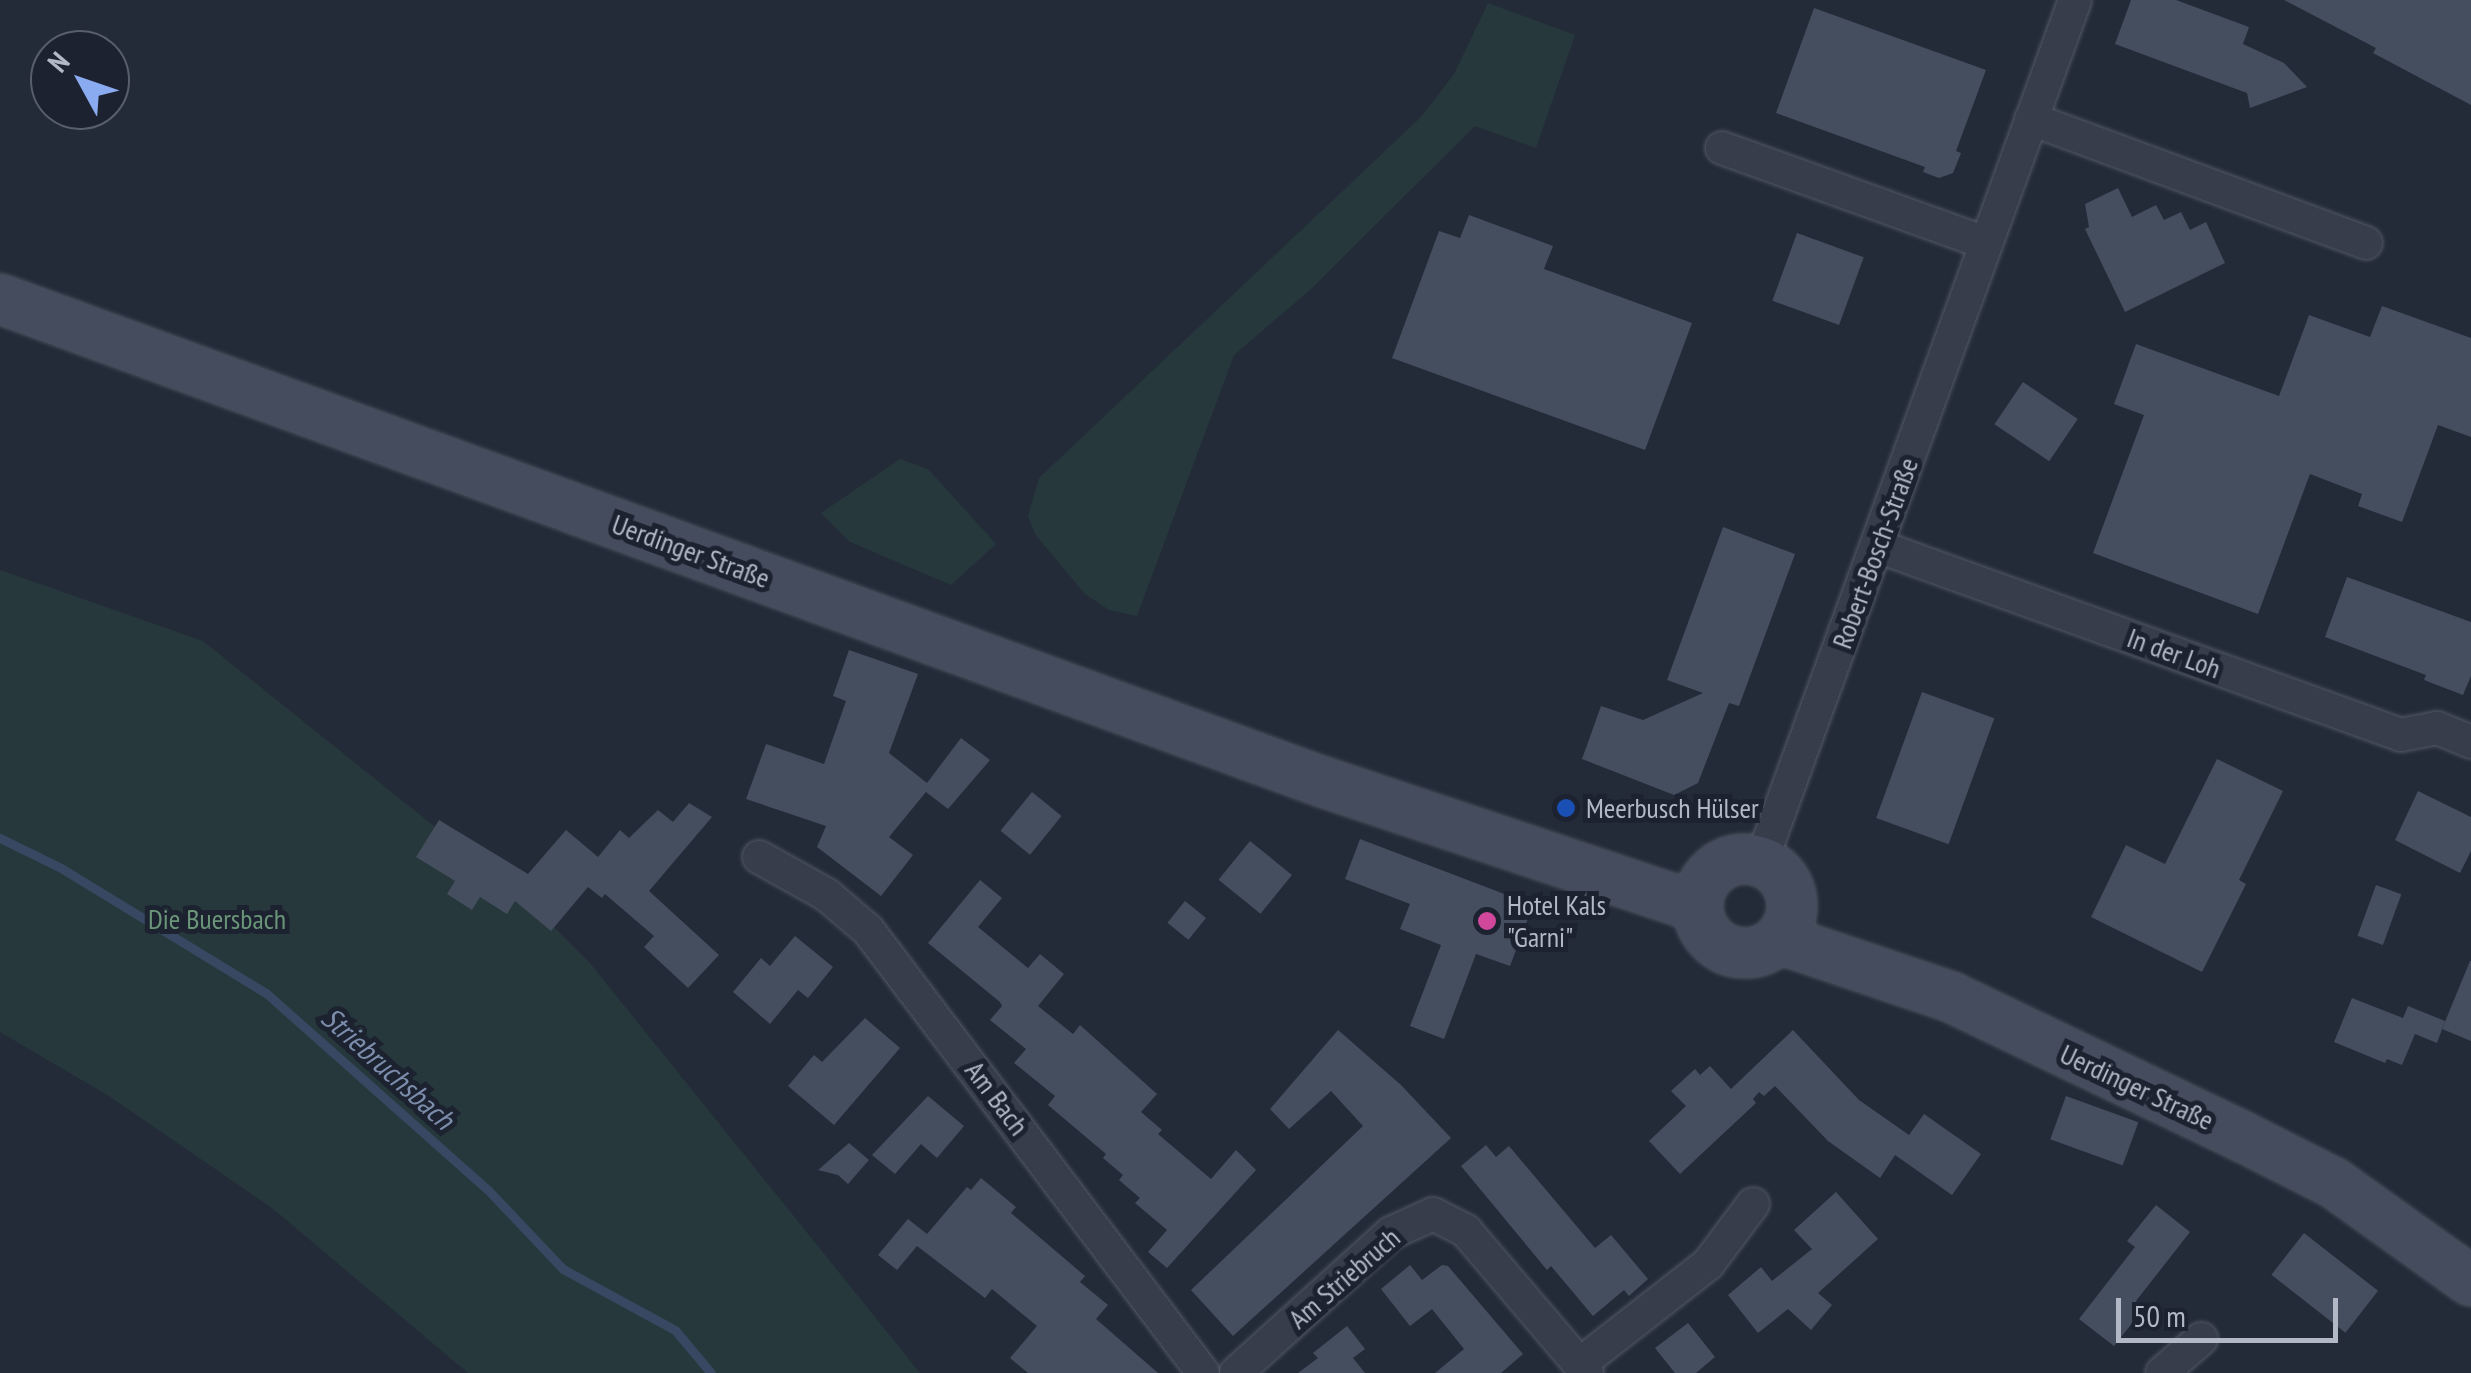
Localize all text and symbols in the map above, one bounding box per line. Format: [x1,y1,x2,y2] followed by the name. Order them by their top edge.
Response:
[30,30,130,130] north arrow
[39,44,77,79] text: N
[1825,453,1925,653] street label: Robert-Bosch-Straße
[608,507,774,595] street label: Uerdinger Straße
[2123,621,2225,685] street label: In der Loh
[1586,791,1759,825] place label: Meerbusch Hülser
[1555,797,1577,819] marker: Meerbusch Hülser
[1507,888,1606,954] place label: Hotel Kals "Garni"
[148,902,286,936] park label: Die Buersbach
[1476,910,1498,932] marker: Hotel Kals "Garni"
[315,999,461,1137] water label: Striebruchsbach
[2055,1037,2219,1137] street label: Uerdinger Straße
[958,1054,1036,1142] street label: Am Bach
[1281,1220,1407,1336] street label: Am Striebruch
[2121,1278,2344,1340] scale bar
[2133,1296,2186,1335] text: 50 m

